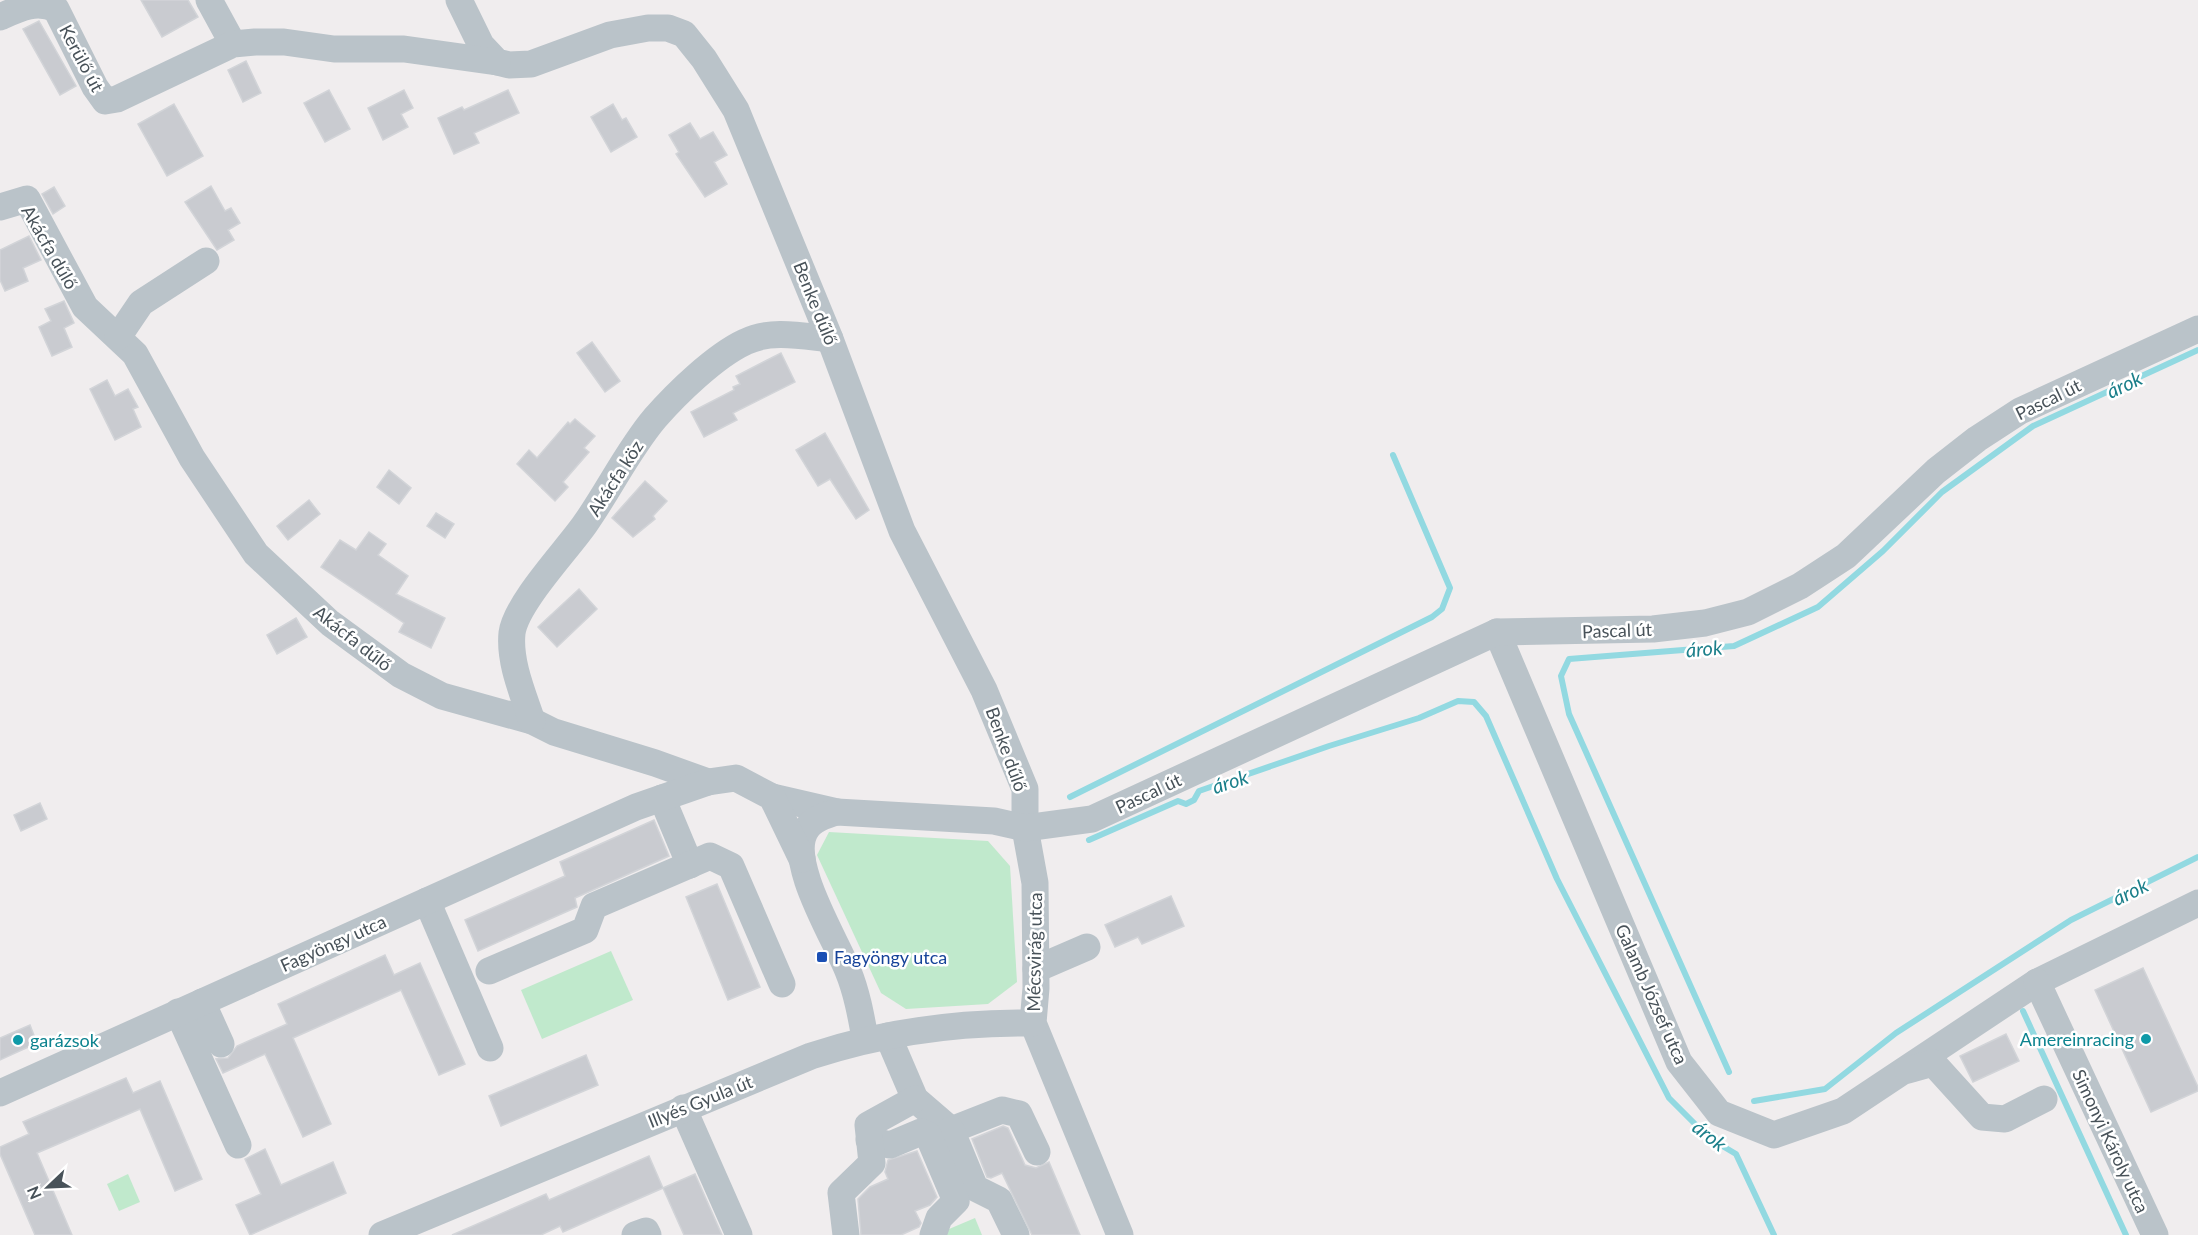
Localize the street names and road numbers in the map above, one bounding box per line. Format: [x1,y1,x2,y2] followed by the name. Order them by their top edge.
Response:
[55,21,109,96] street label: Kerülő út
[17,201,83,293] street label: Akácfa dűlő
[789,258,843,348] street label: Benke dűlő
[2012,374,2085,424] street label: Pascal út
[583,436,647,520] street label: Akácfa köz
[309,601,397,675] street label: Akácfa dűlő
[1582,618,1653,642] street label: Pascal út
[982,704,1032,794] street label: Benke dűlő
[1112,768,1185,818] street label: Pascal út
[1022,892,1046,1012] street label: Mécsvirág utca
[277,910,389,976] street label: Fagyöngy utca
[1611,920,1693,1068] street label: Galamb József utca
[2068,1066,2154,1216] street label: Simonyi Károly utca
[645,1070,756,1132] street label: Illyés Gyula út

